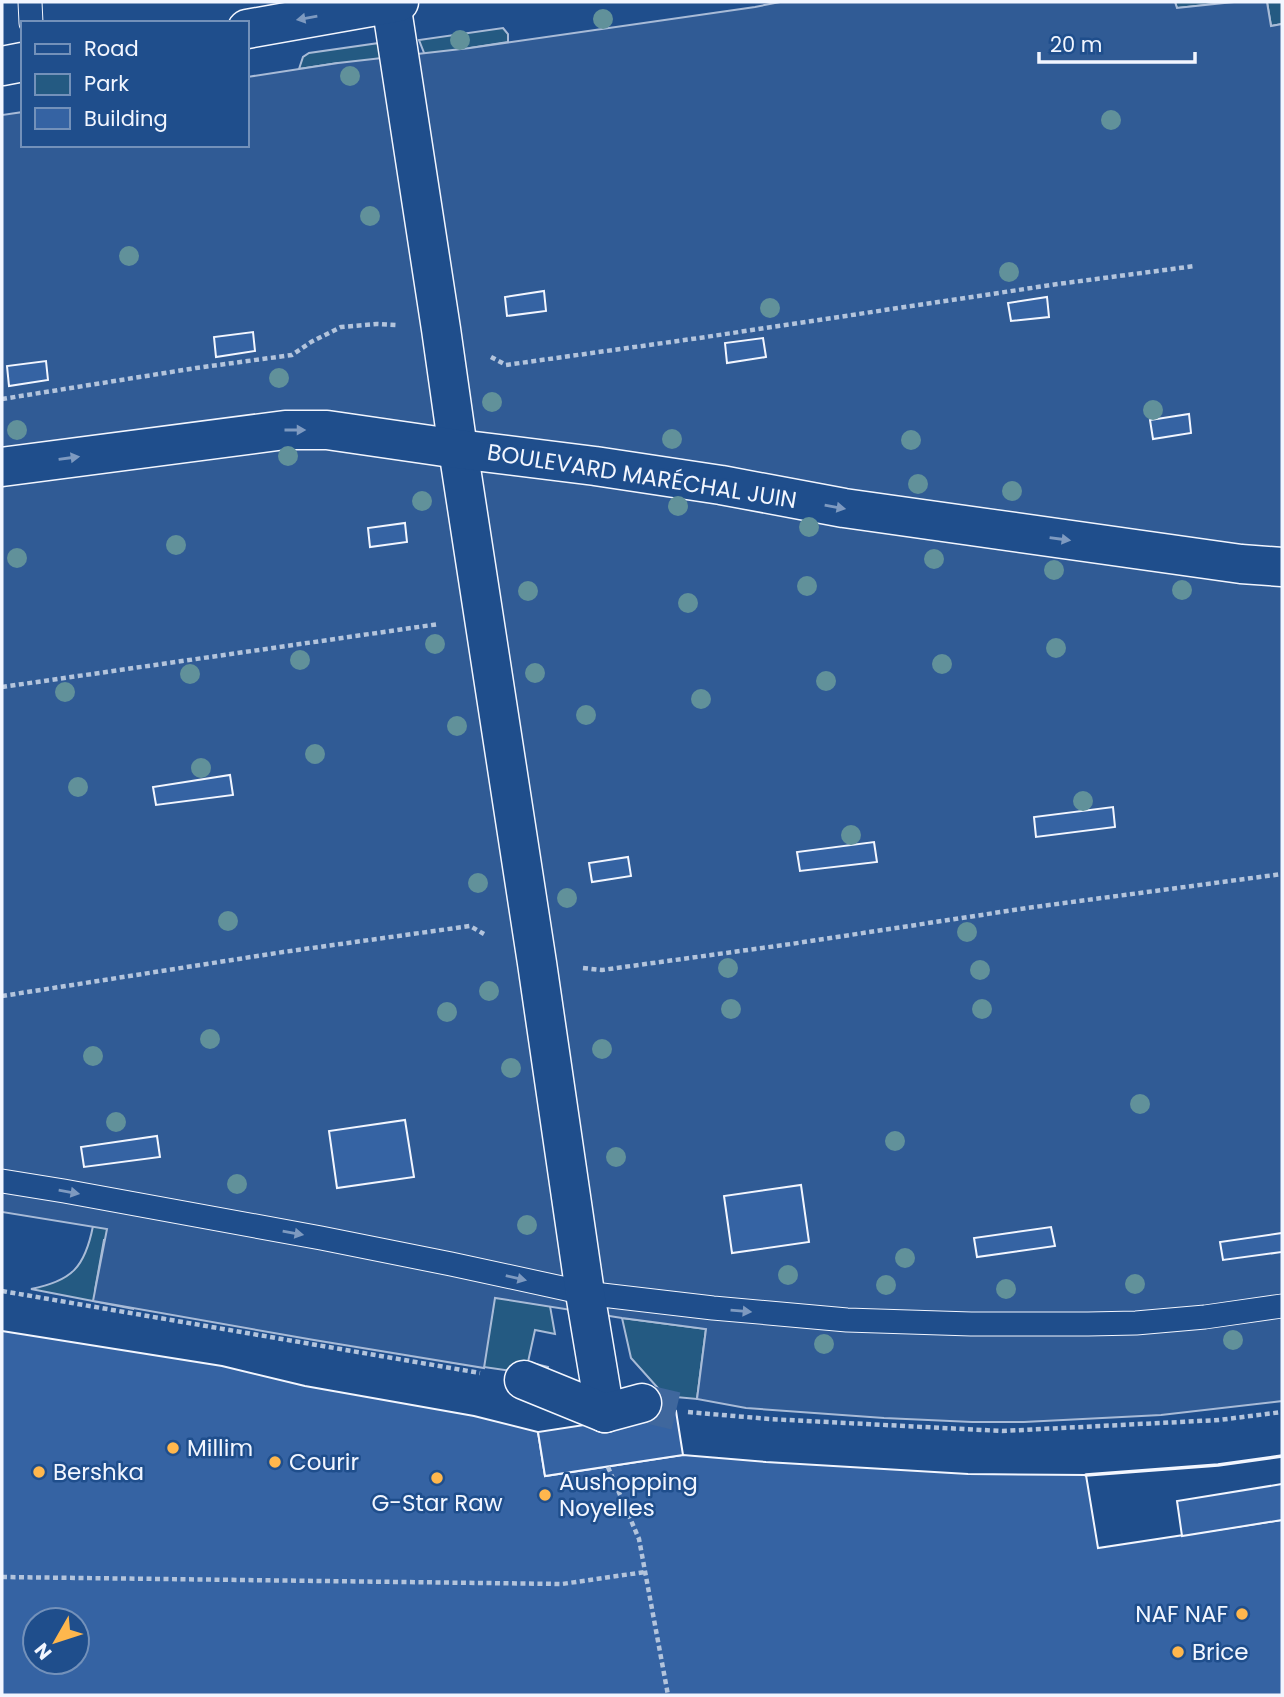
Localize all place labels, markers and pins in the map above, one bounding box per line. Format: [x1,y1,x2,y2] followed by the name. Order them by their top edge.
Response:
[187,1432,253,1464] place label: Millim
[165,1440,181,1456] marker: Millim
[289,1446,359,1478] place label: Courir
[267,1454,283,1470] marker: Courir
[53,1456,144,1488] place label: Bershka
[31,1464,47,1480] marker: Bershka
[559,1466,698,1524] place label: Aushopping Noyelles
[429,1470,445,1486] marker: G-Star Raw
[371,1487,503,1519] place label: G-Star Raw
[537,1487,553,1503] marker: Aushopping Noyelles
[1135,1598,1228,1630] place label: NAF NAF
[1234,1606,1250,1622] marker: NAF NAF
[1192,1636,1249,1668] place label: Brice
[1170,1644,1186,1660] marker: Brice

